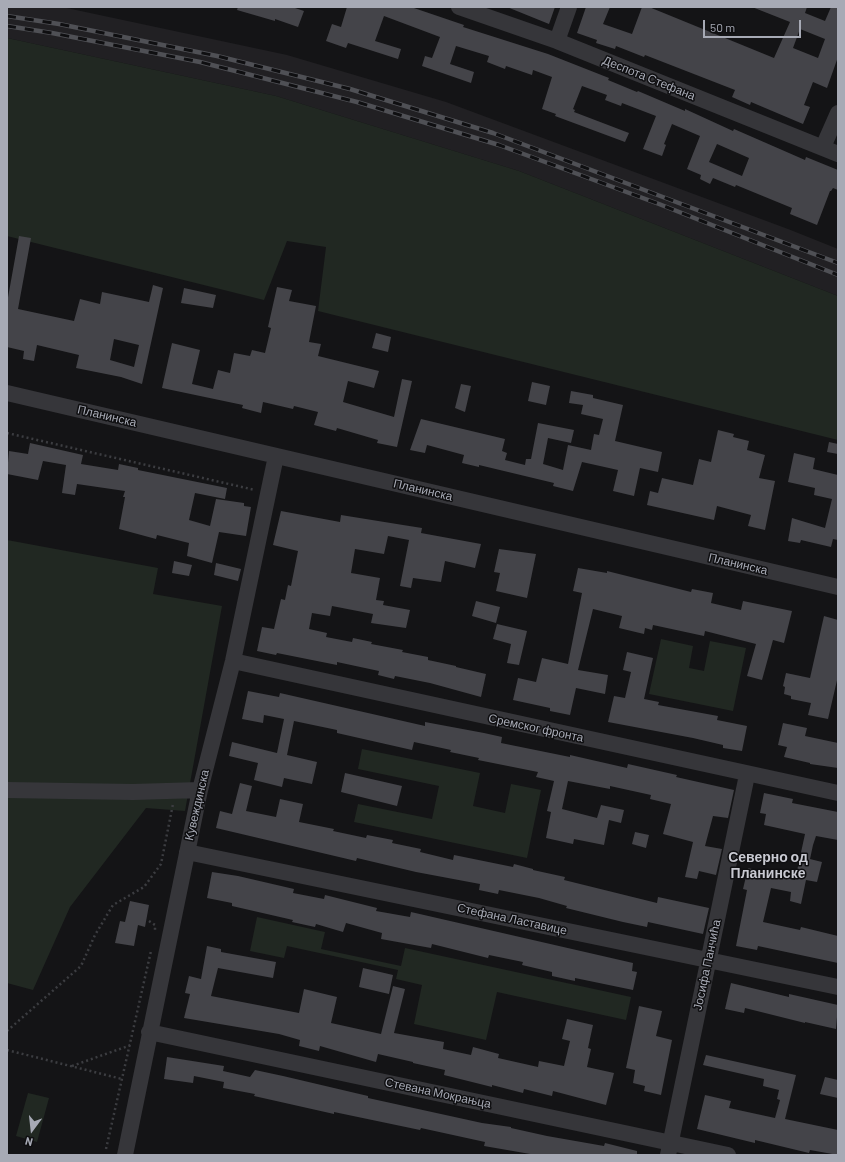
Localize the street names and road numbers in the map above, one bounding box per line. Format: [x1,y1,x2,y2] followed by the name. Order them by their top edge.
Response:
[601,53,697,103] street label: Деспота Стефана
[76,402,138,430] street label: Планинска
[392,476,454,504] street label: Планинска
[707,550,769,578] street label: Планинска
[487,711,585,745] street label: Сремског фронта
[182,768,212,842] street label: Кувеждинска
[456,900,568,938] street label: Стефана Ластавице
[690,918,724,1012] street label: Јосифа Панчића
[384,1075,492,1111] street label: Стевана Мокрањца

